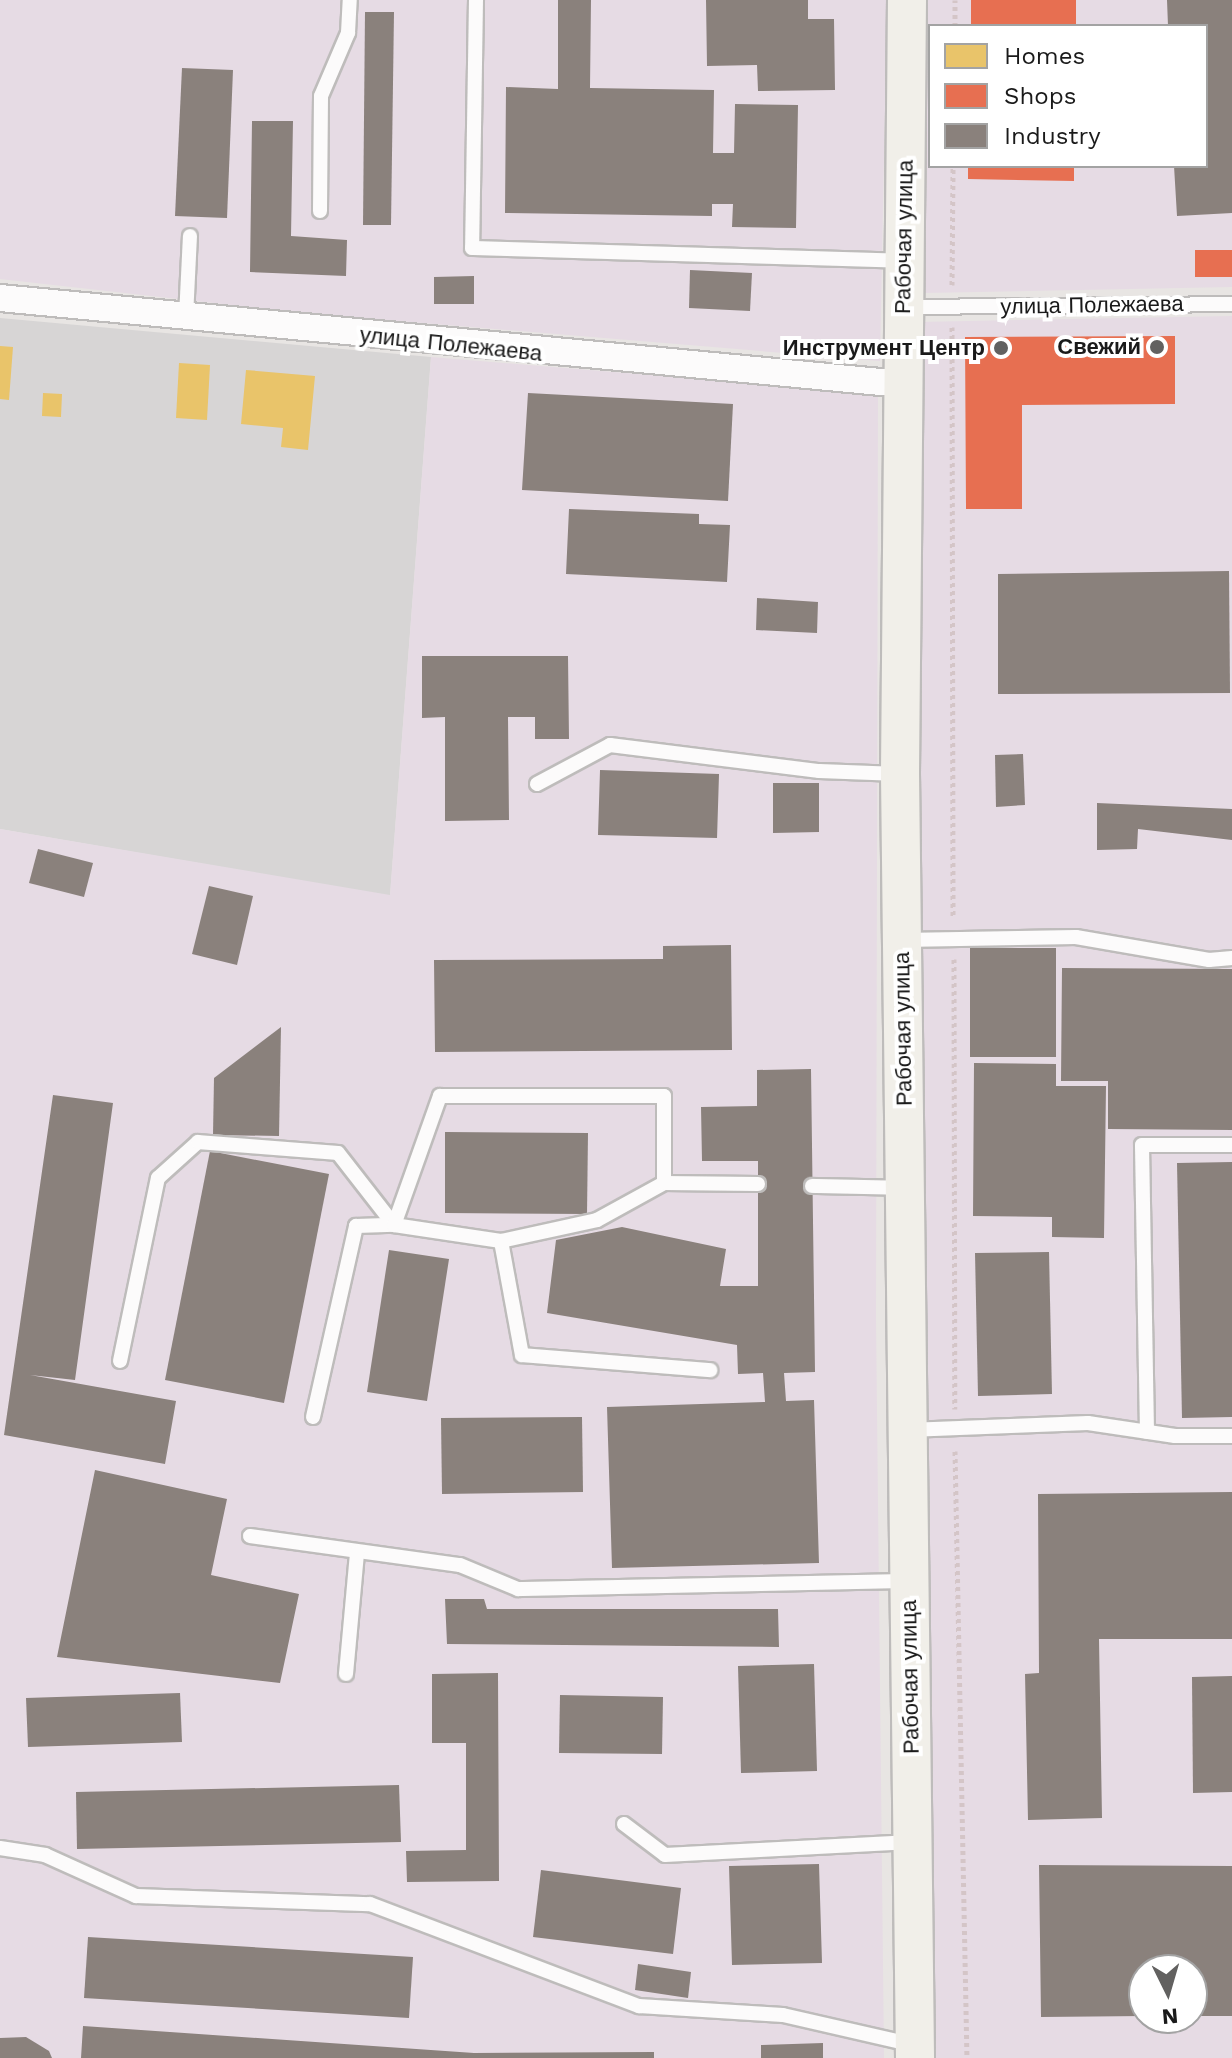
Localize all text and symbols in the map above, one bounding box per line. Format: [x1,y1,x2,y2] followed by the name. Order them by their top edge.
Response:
[928,24,1208,168] legend
[1004,42,1085,70] text: Homes
[1004,82,1076,110] text: Shops
[1004,122,1101,150] text: Industry
[889,160,919,314] street label: Рабочая улица
[1000,290,1184,320] street label: улица Полежаева
[359,321,543,367] street label: улица Полежаева
[1057,334,1141,360] place label: Свежий
[783,335,985,361] place label: Инструмент Центр
[1148,338,1166,356] marker: Свежий
[992,339,1010,357] marker: Инструмент Центр
[888,952,918,1106] street label: Рабочая улица
[895,1600,925,1754] street label: Рабочая улица
[1128,1954,1208,2034] north arrow
[1161,2003,1179,2030] text: N

